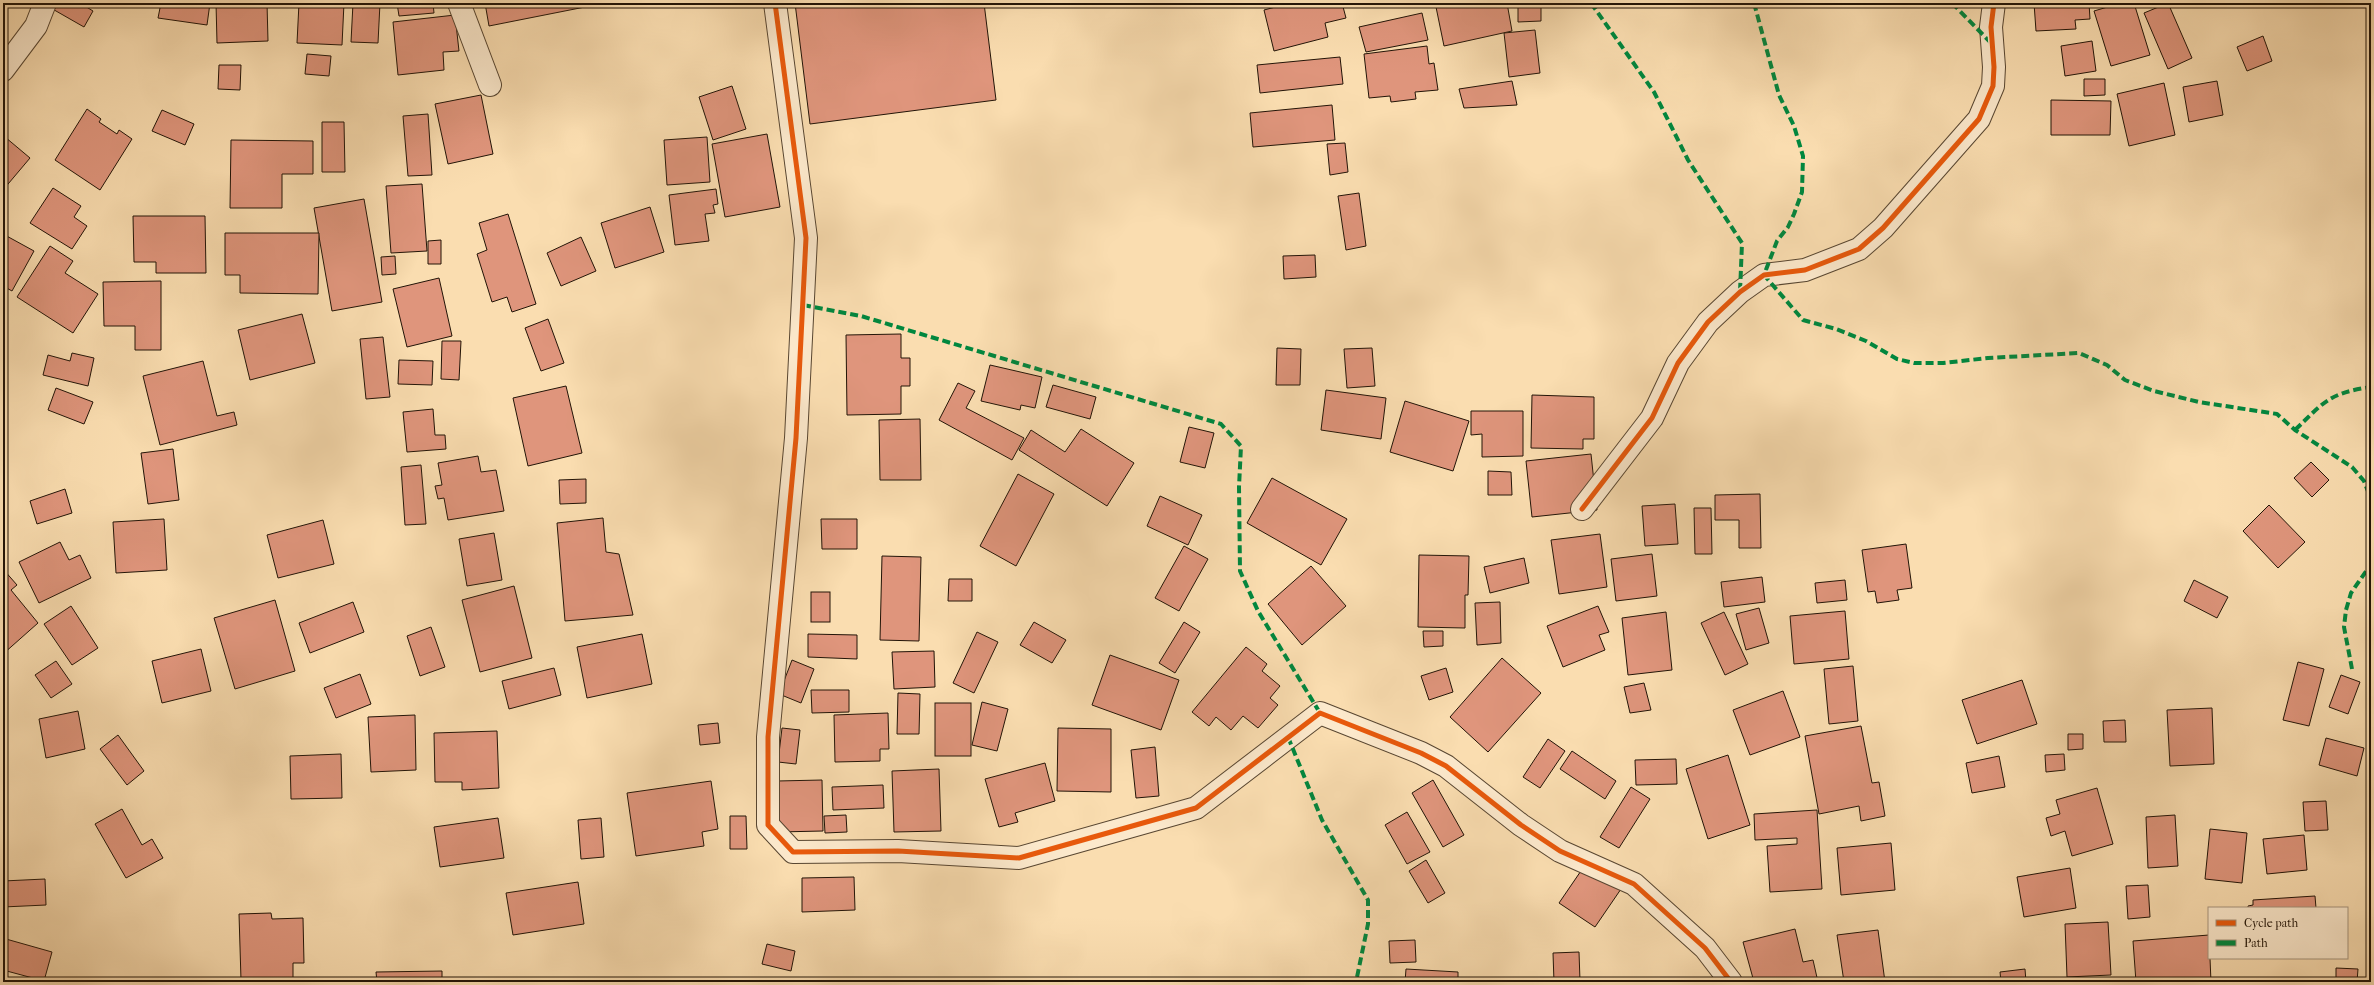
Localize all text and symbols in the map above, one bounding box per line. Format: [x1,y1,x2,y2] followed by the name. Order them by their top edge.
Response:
[2208,907,2348,959] legend
[2244,916,2299,930] text: Cycle path
[2244,936,2268,950] text: Path

